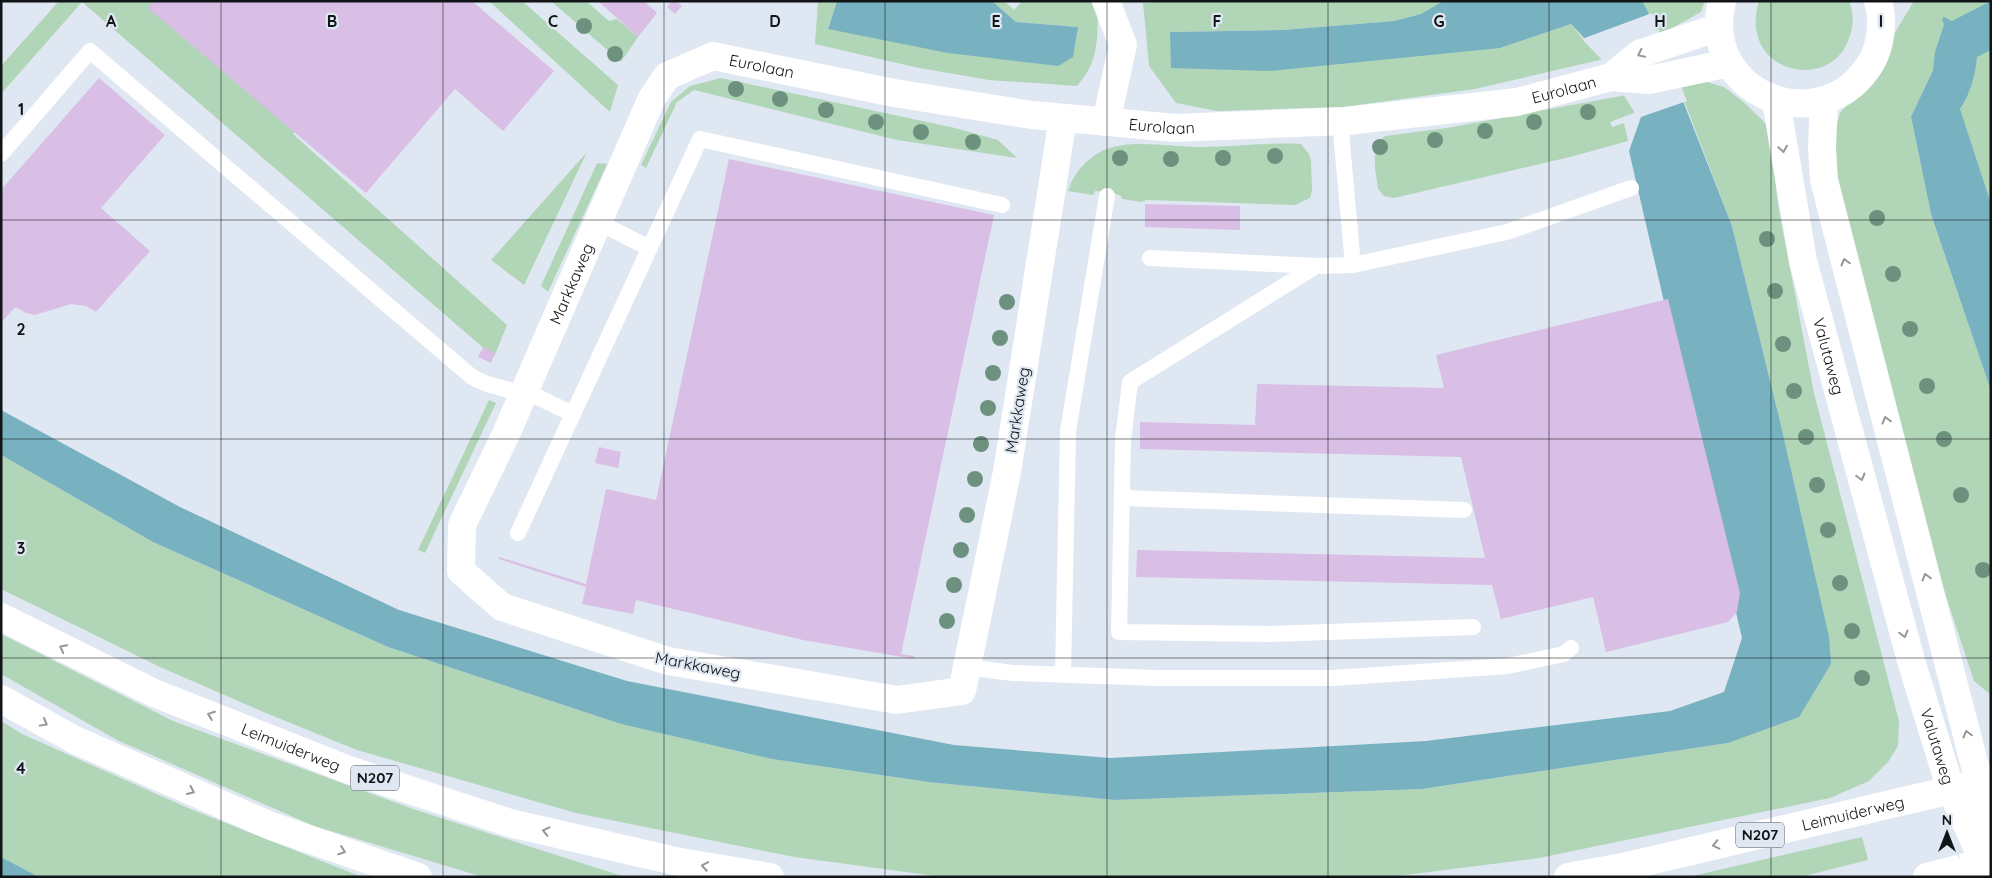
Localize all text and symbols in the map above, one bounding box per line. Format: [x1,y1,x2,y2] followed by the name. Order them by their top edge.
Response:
[106,11,117,31] text: A
[327,11,337,31] text: B
[548,11,558,31] text: C
[769,11,781,31] text: D
[991,11,1001,31] text: E
[1213,11,1222,31] text: F
[1433,11,1445,31] text: G
[1654,11,1666,31] text: H
[1879,11,1883,31] text: I
[1637,48,1646,59] one-way arrow
[727,50,796,82] street label: Eurolaan
[1529,71,1598,108] street label: Eurolaan
[18,99,24,119] text: 1
[1128,114,1195,138] street label: Eurolaan
[1778,145,1788,154] one-way arrow
[545,240,598,327] street label: Markkaweg
[1840,258,1851,267] one-way arrow
[1809,316,1849,397] street label: Valutaweg
[16,319,26,339] text: 2
[1000,366,1034,454] street label: Markkaweg
[1881,415,1892,424] one-way arrow
[1856,473,1866,481] one-way arrow
[17,538,25,558] text: 3
[1922,574,1932,582] one-way arrow
[1898,630,1908,638] one-way arrow
[59,643,68,654] one-way arrow
[654,647,742,683] street label: Markkaweg
[1916,706,1959,787] street label: Valutaweg
[207,711,215,721] one-way arrow
[39,716,48,726] one-way arrow
[238,718,343,776] street label: Leimuiderweg
[1962,730,1973,739] one-way arrow
[16,758,26,778] text: 4
[351,766,399,790] road number: N207
[186,784,195,795] one-way arrow
[1800,791,1906,835] street label: Leimuiderweg
[1922,808,1972,858] north arrow
[1942,811,1952,829] text: N
[1736,822,1784,848] road number: N207
[541,826,550,837] one-way arrow
[1712,839,1721,850] one-way arrow
[337,845,346,855] one-way arrow
[700,861,709,871] one-way arrow

